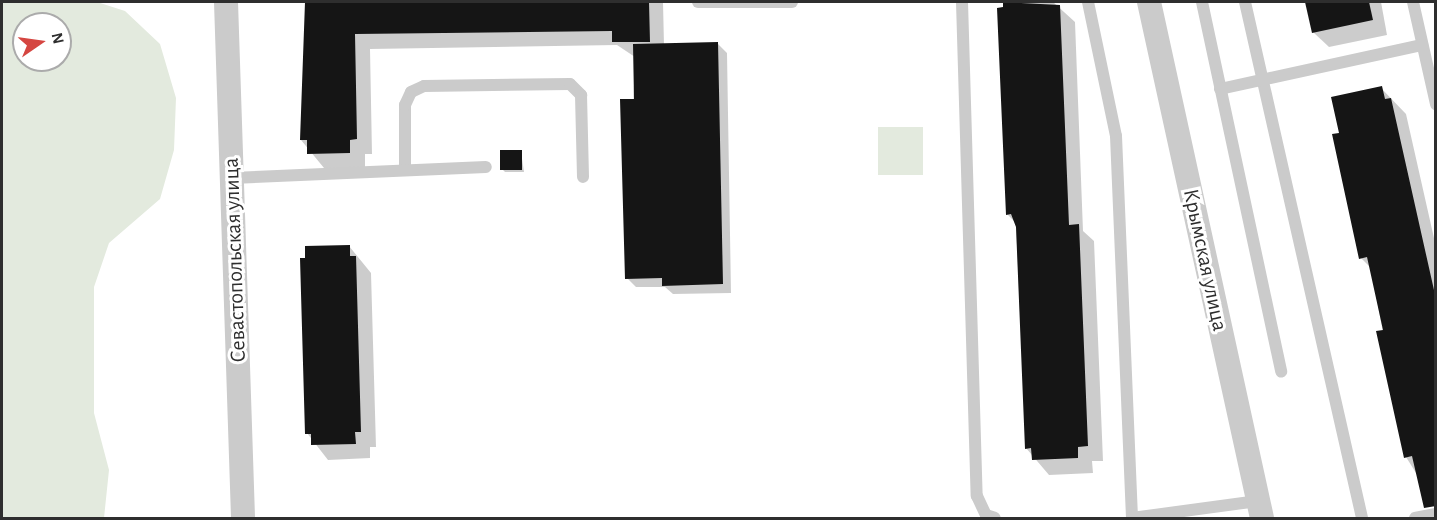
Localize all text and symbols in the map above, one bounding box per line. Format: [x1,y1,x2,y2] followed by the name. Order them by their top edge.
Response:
[12,12,72,72] north arrow
[49,31,67,46] text: N
[218,157,252,363] street label: Севастопольская улица
[1177,186,1233,334] street label: Крымская улица

